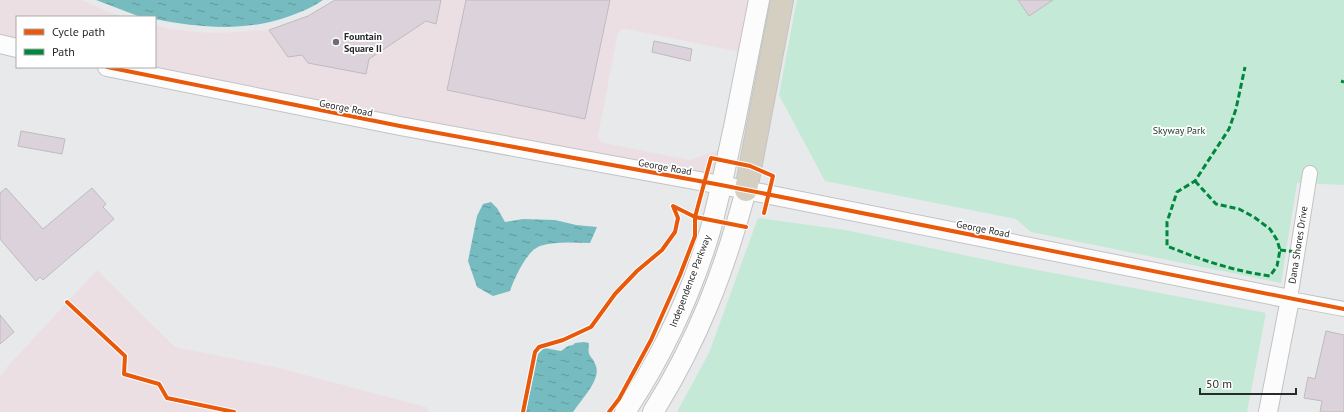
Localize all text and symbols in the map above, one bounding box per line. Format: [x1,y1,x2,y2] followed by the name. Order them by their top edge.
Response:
[16,16,156,68] legend
[52,24,105,39] text: Cycle path
[344,30,382,55] place label: Fountain Square II
[331,37,341,47] marker: Fountain Square II
[52,44,75,59] text: Path
[318,96,374,120] street label: George Road
[1153,124,1205,137] park label: Skyway Park
[637,156,693,178] street label: George Road
[1285,205,1311,285] street label: Dana Shores Drive
[955,217,1011,241] street label: George Road
[666,233,714,329] street label: Independence Parkway
[1200,370,1296,396] scale bar
[1206,376,1232,391] text: 50 m

